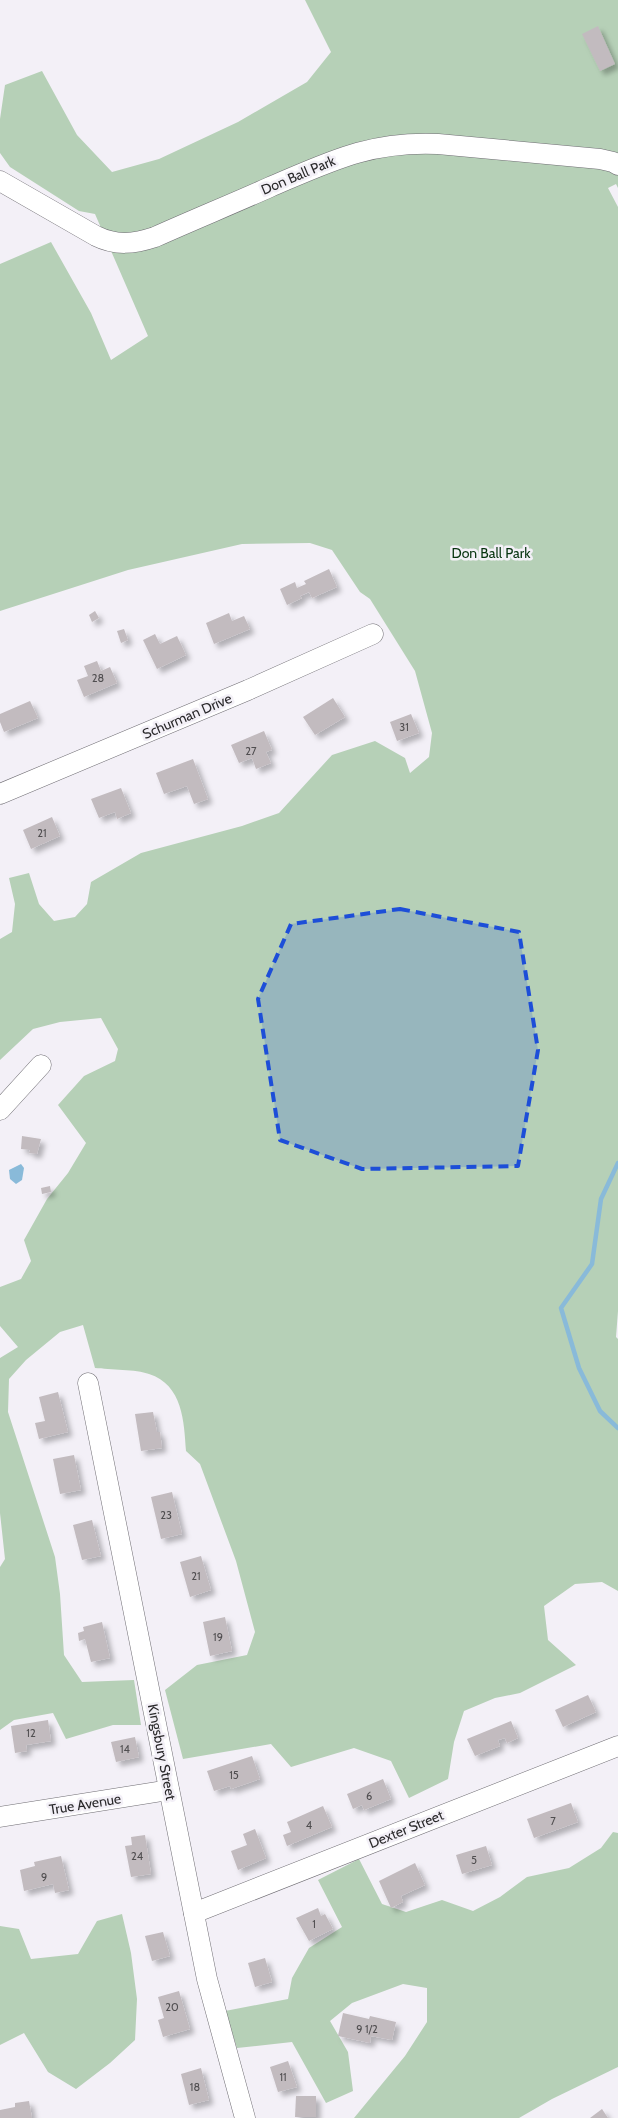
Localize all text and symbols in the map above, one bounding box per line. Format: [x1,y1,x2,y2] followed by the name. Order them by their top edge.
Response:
[258,151,338,199] street label: Don Ball Park
[452,544,531,562] park label: Don Ball Park
[92,671,104,685] house number: 28
[140,689,234,743] street label: Schurman Drive
[399,720,409,734] house number: 31
[245,744,257,758] house number: 27
[37,826,47,840] house number: 21
[160,1508,172,1522] house number: 23
[191,1569,201,1583] house number: 21
[213,1630,223,1644] house number: 19
[144,1702,180,1802] street label: Kingsbury Street
[26,1726,36,1740] house number: 12
[120,1742,131,1756] house number: 14
[229,1768,239,1782] house number: 15
[48,1789,122,1819] street label: True Avenue
[366,1789,372,1803] house number: 6
[366,1806,446,1852] street label: Dexter Street
[550,1814,556,1828] house number: 7
[306,1818,313,1832] house number: 4
[131,1849,144,1863] house number: 24
[471,1853,477,1867] house number: 5
[41,1870,47,1884] house number: 9
[312,1917,316,1931] house number: 1
[165,2000,179,2014] house number: 20
[356,2022,378,2036] house number: 9 1/2
[279,2070,287,2084] house number: 11
[190,2080,200,2094] house number: 18

